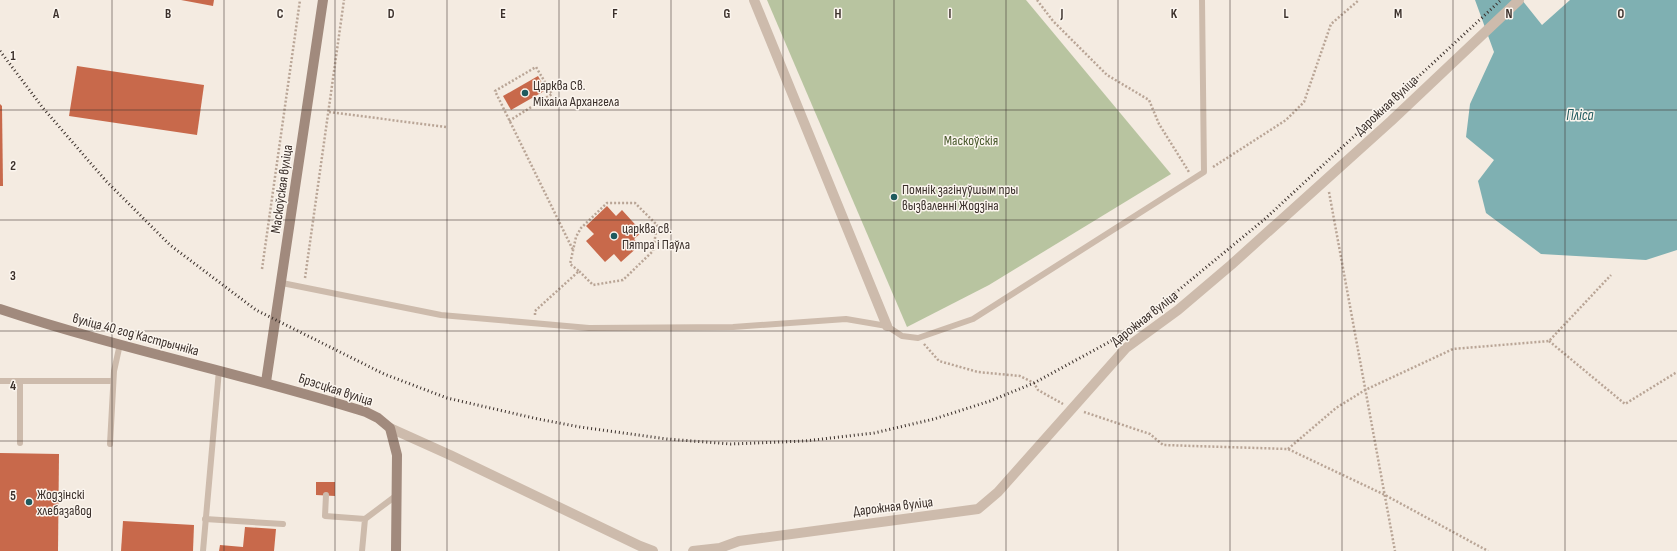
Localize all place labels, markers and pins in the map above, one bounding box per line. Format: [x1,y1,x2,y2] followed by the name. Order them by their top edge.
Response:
[533,77,619,110] place label: Царква Св. Міхаіла Архангела
[520,88,530,98] marker: Царква Св. Міхаіла Архангела
[902,181,1018,214] place label: Помнік загінуўшым пры вызваленні Жодзіна
[889,192,899,202] marker: Помнік загінуўшым пры вызваленні Жодзіна
[622,220,690,253] place label: царква св. Пятра і Паўла
[609,231,619,241] marker: царква св. Пятра і Паўла
[37,486,92,519] place label: Жодзінскі хлебазавод
[24,497,34,507] marker: Жодзінскі хлебазавод

